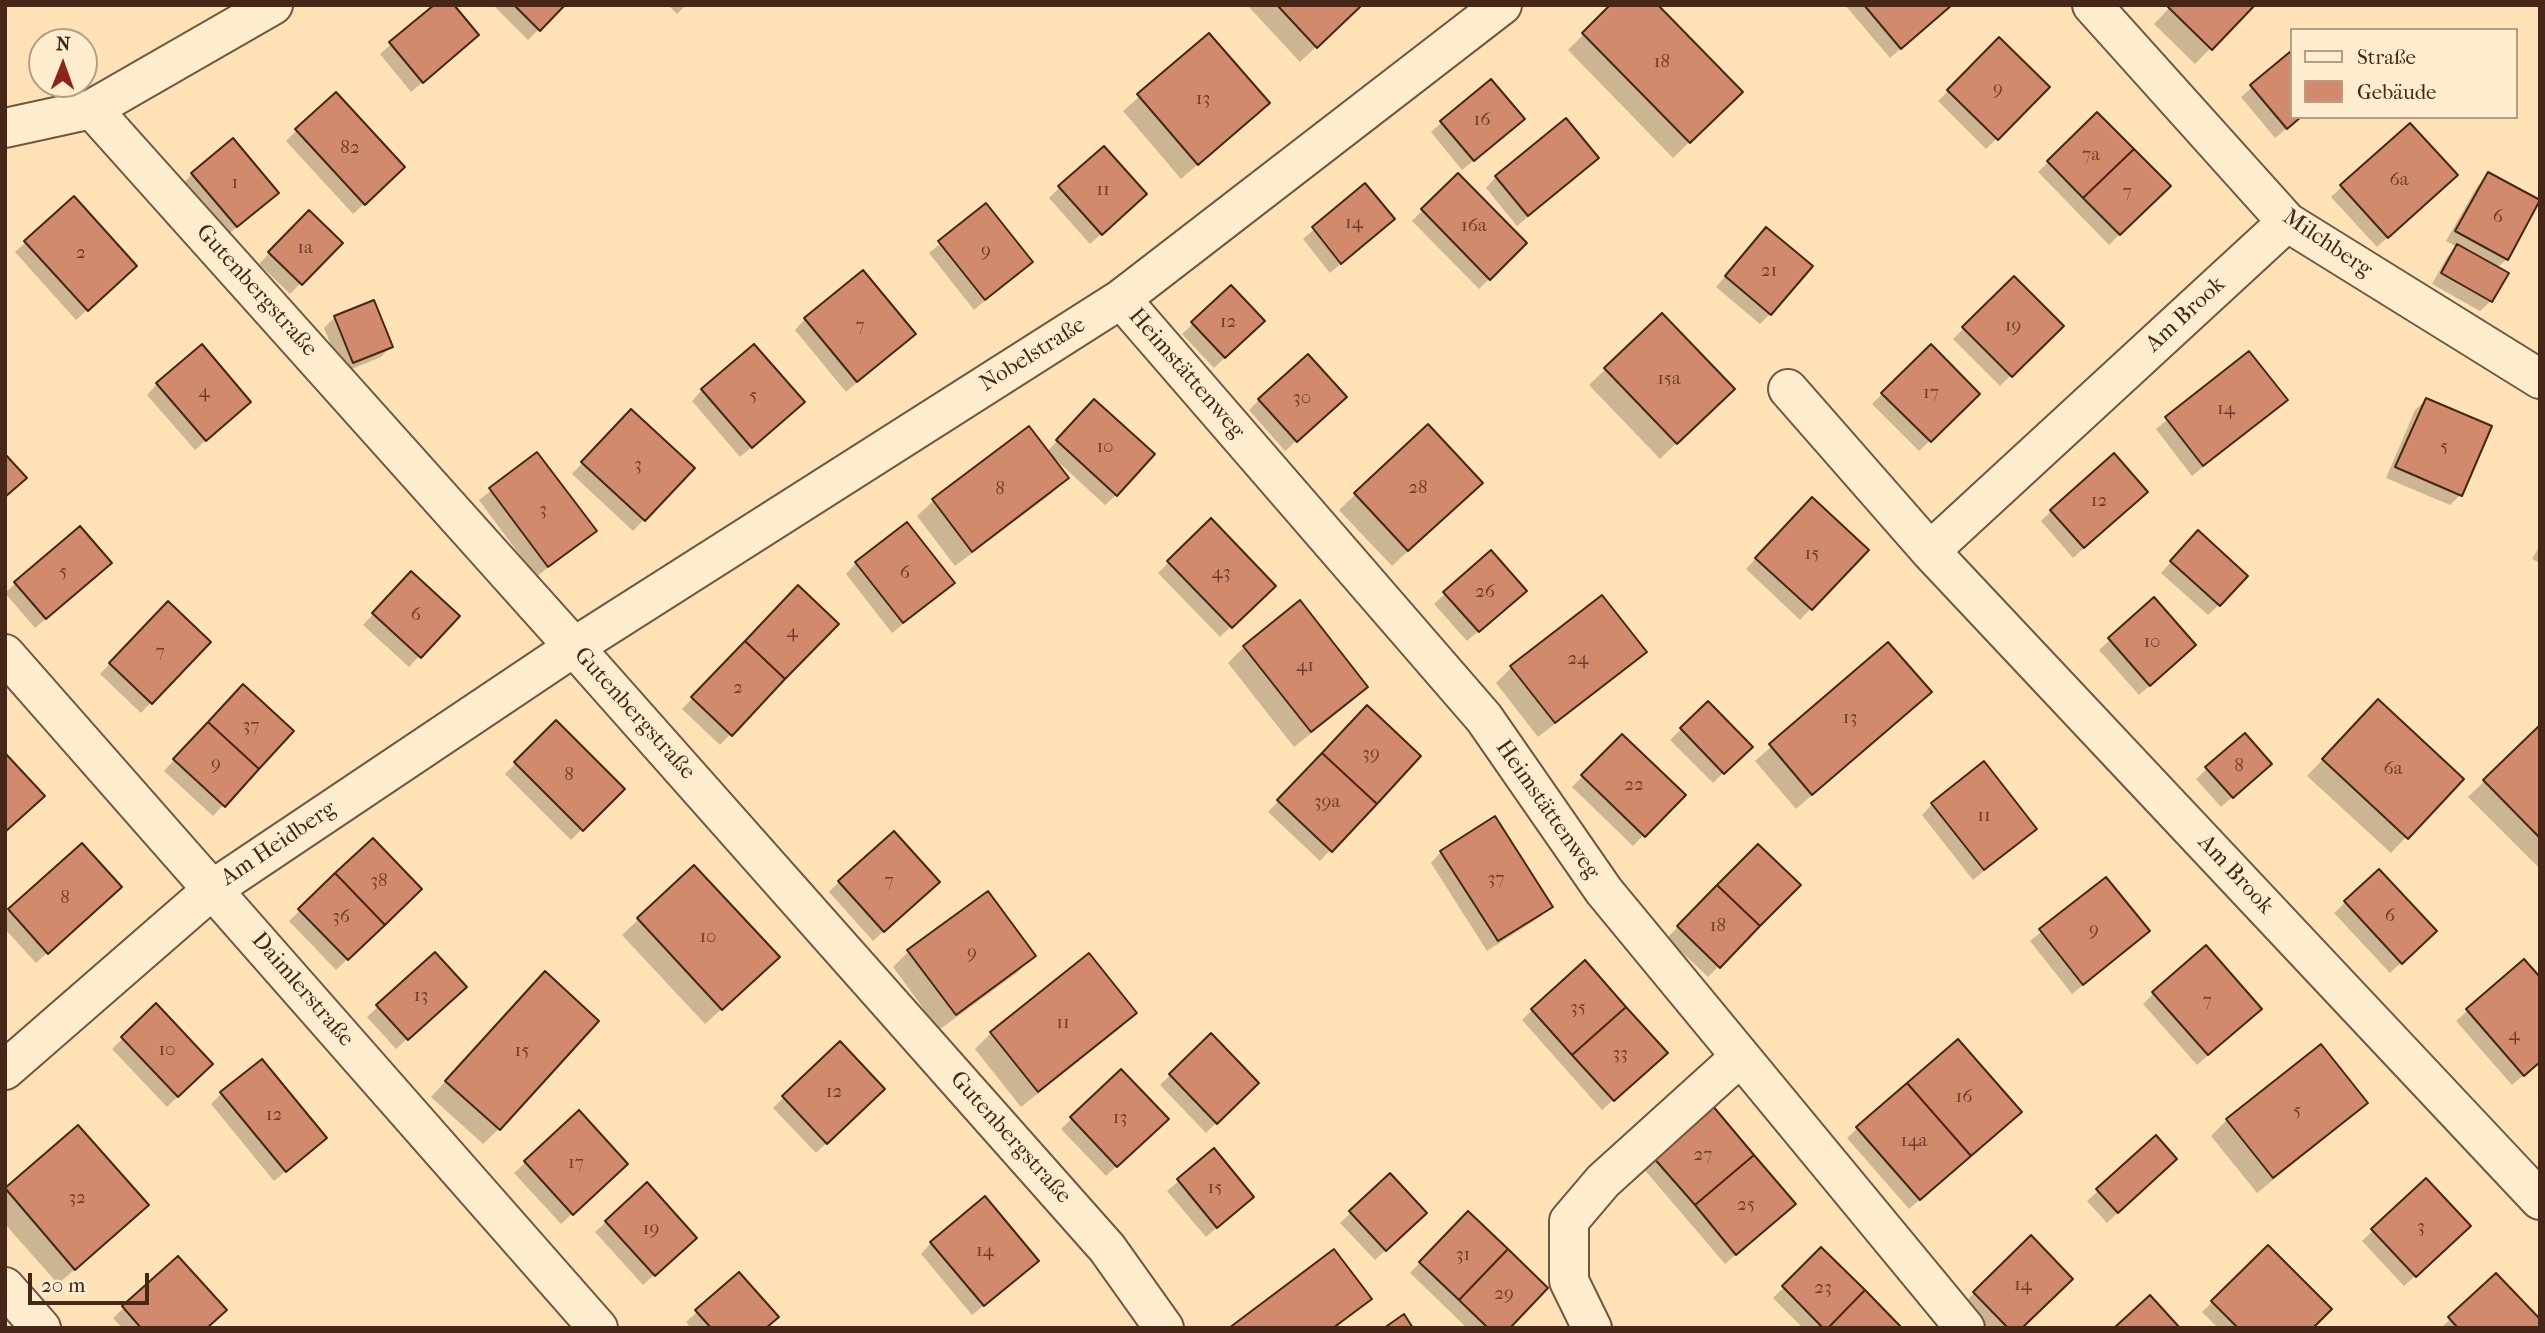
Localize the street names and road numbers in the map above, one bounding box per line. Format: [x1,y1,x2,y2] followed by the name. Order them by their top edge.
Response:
[2277,204,2377,284] street label: Milchberg
[189,219,323,363] street label: Gutenbergstraße
[2141,271,2231,359] street label: Am Brook
[1122,303,1250,445] street label: Heimstättenweg
[975,312,1091,398] street label: Nobelstraße
[567,642,701,786] street label: Gutenbergstraße
[1489,735,1605,885] street label: Heimstättenweg
[216,795,342,893] street label: Am Heidberg
[2191,830,2279,920] street label: Am Brook
[245,927,359,1053] street label: Daimlerstraße
[943,1066,1077,1210] street label: Gutenbergstraße

